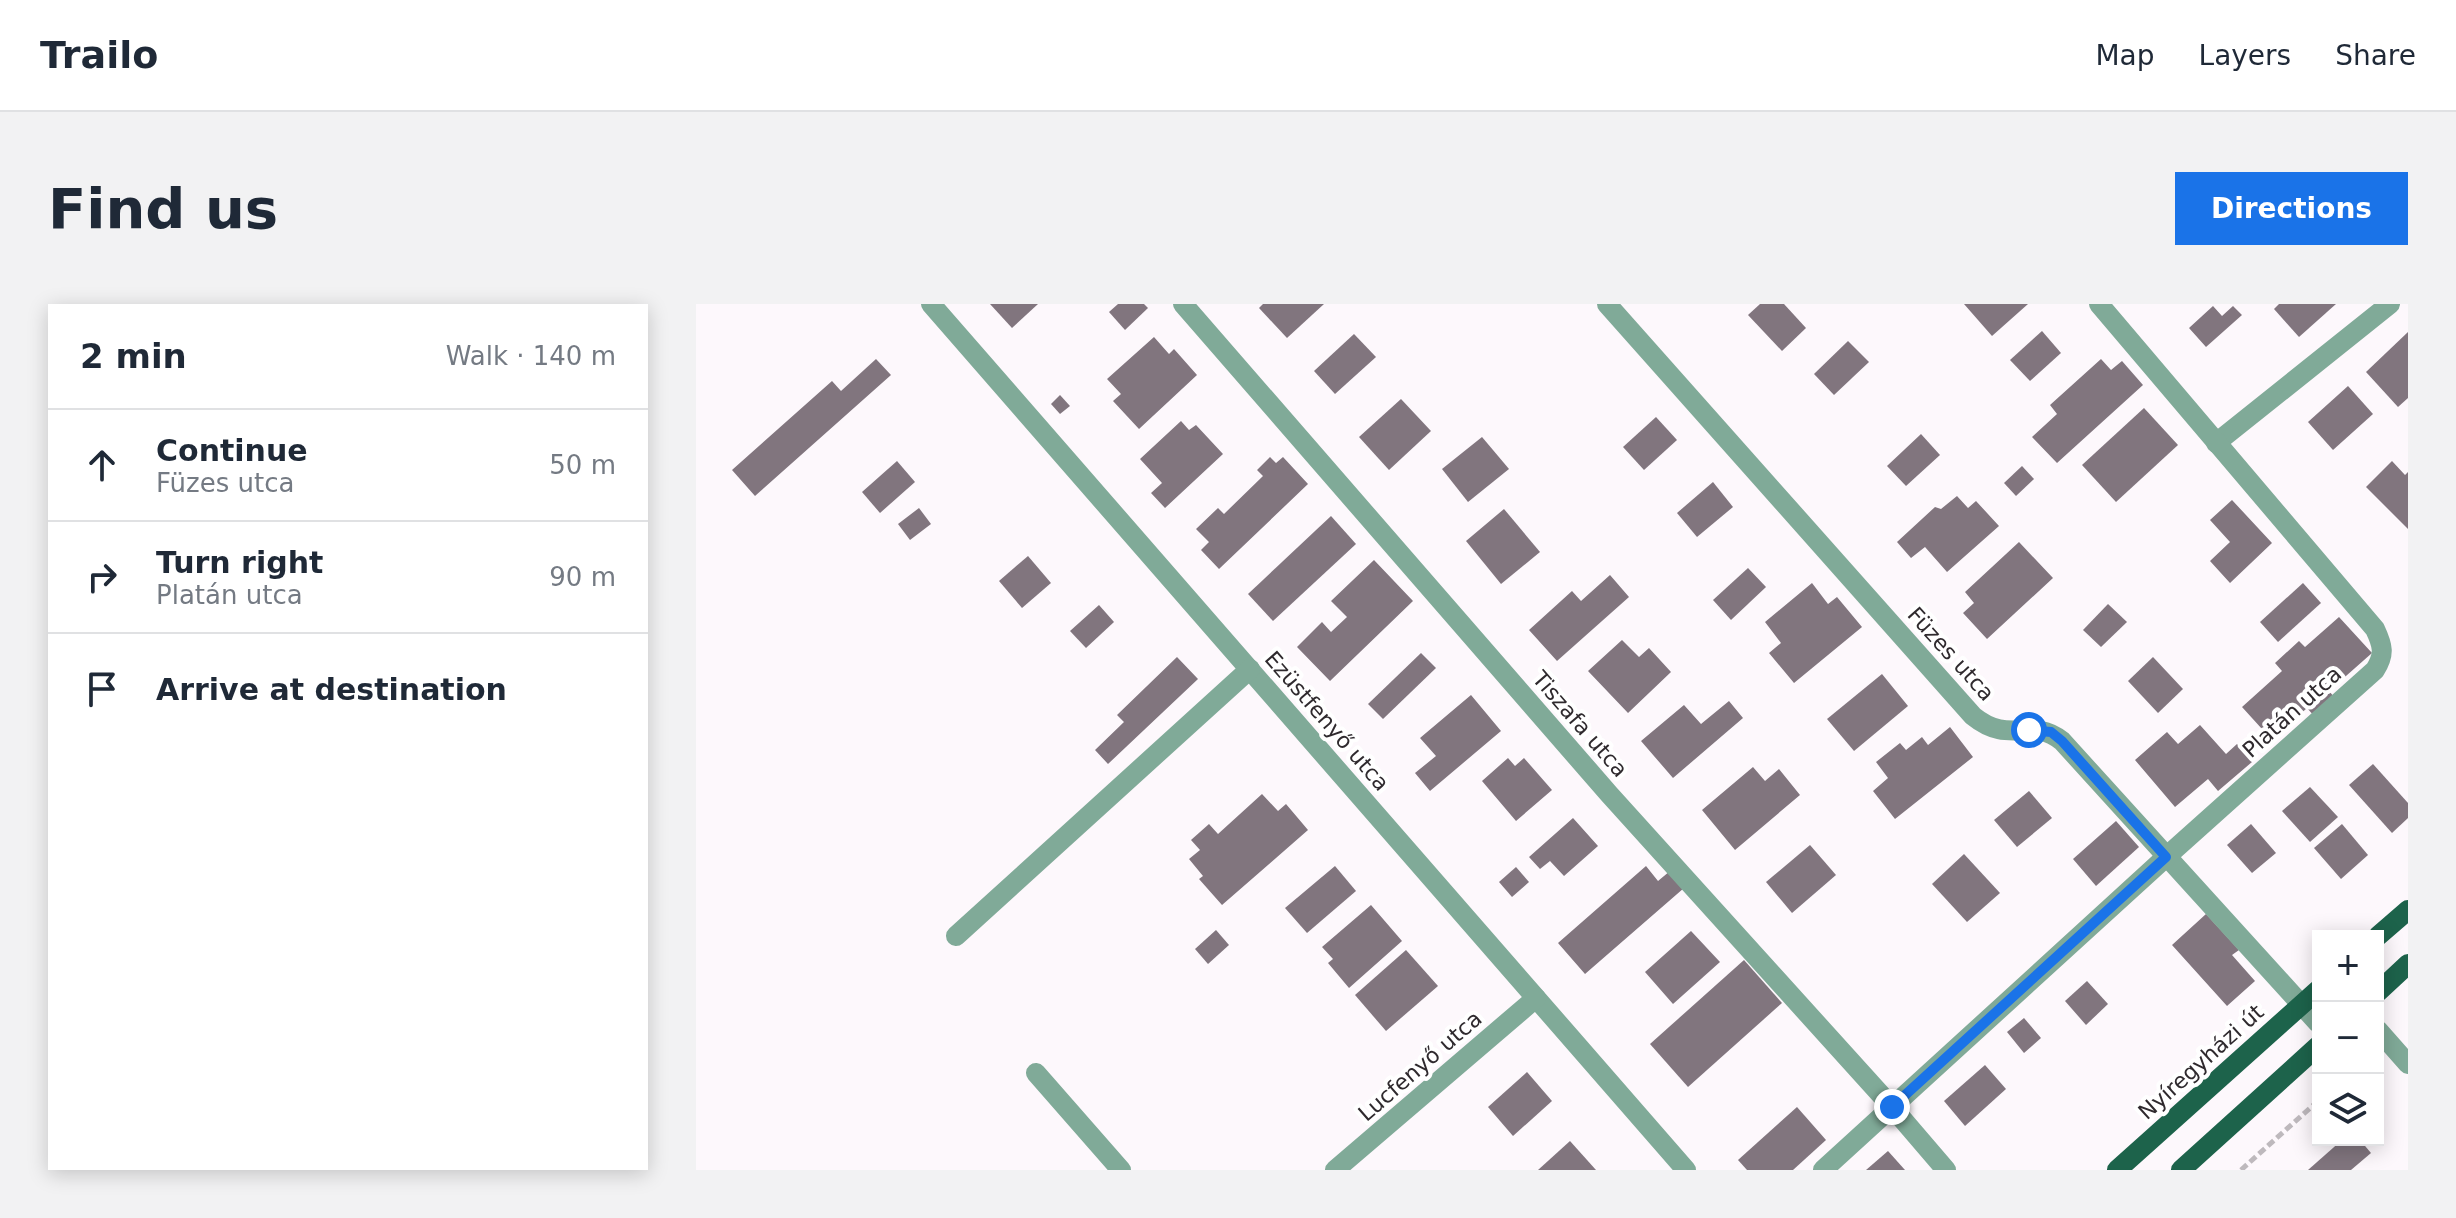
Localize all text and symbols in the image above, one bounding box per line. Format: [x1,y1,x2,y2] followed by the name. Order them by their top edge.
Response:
[40,33,158,77] text: Trailo
[2095,39,2155,72] text: Map
[2199,39,2291,72] text: Layers
[2335,39,2416,72] text: Share
[2175,172,2408,245] button: Directions
[48,176,278,241] text: Find us
[80,336,187,376] text: 2 min
[446,341,616,371] text: Walk · 140 m
[156,433,308,468] text: Continue
[80,443,124,487] icon: ahead
[549,450,616,480] text: 50 m
[156,468,294,498] text: Füzes utca
[156,545,323,580] text: Turn right
[80,555,124,599] icon: right
[549,562,616,592] text: 90 m
[156,580,303,610] text: Platán utca
[1903,602,1999,706] street label: Füzes utca
[1260,646,1394,796] street label: Ezüstfenyő utca
[2238,661,2346,763] street label: Platán utca
[1527,665,1633,782] street label: Tiszafa utca
[80,667,124,711] icon: arrive
[156,672,507,707] text: Arrive at destination
[2011,712,2047,748] route start
[2312,930,2384,1146] map controls
[2312,930,2384,1002] button: +
[2133,999,2269,1125] street label: Nyíregyházi út
[2312,1002,2384,1074] button: −
[1353,1006,1487,1126] street label: Lucfenyő utca
[2312,1074,2384,1146] button: layers
[1874,1089,1910,1125] route end

